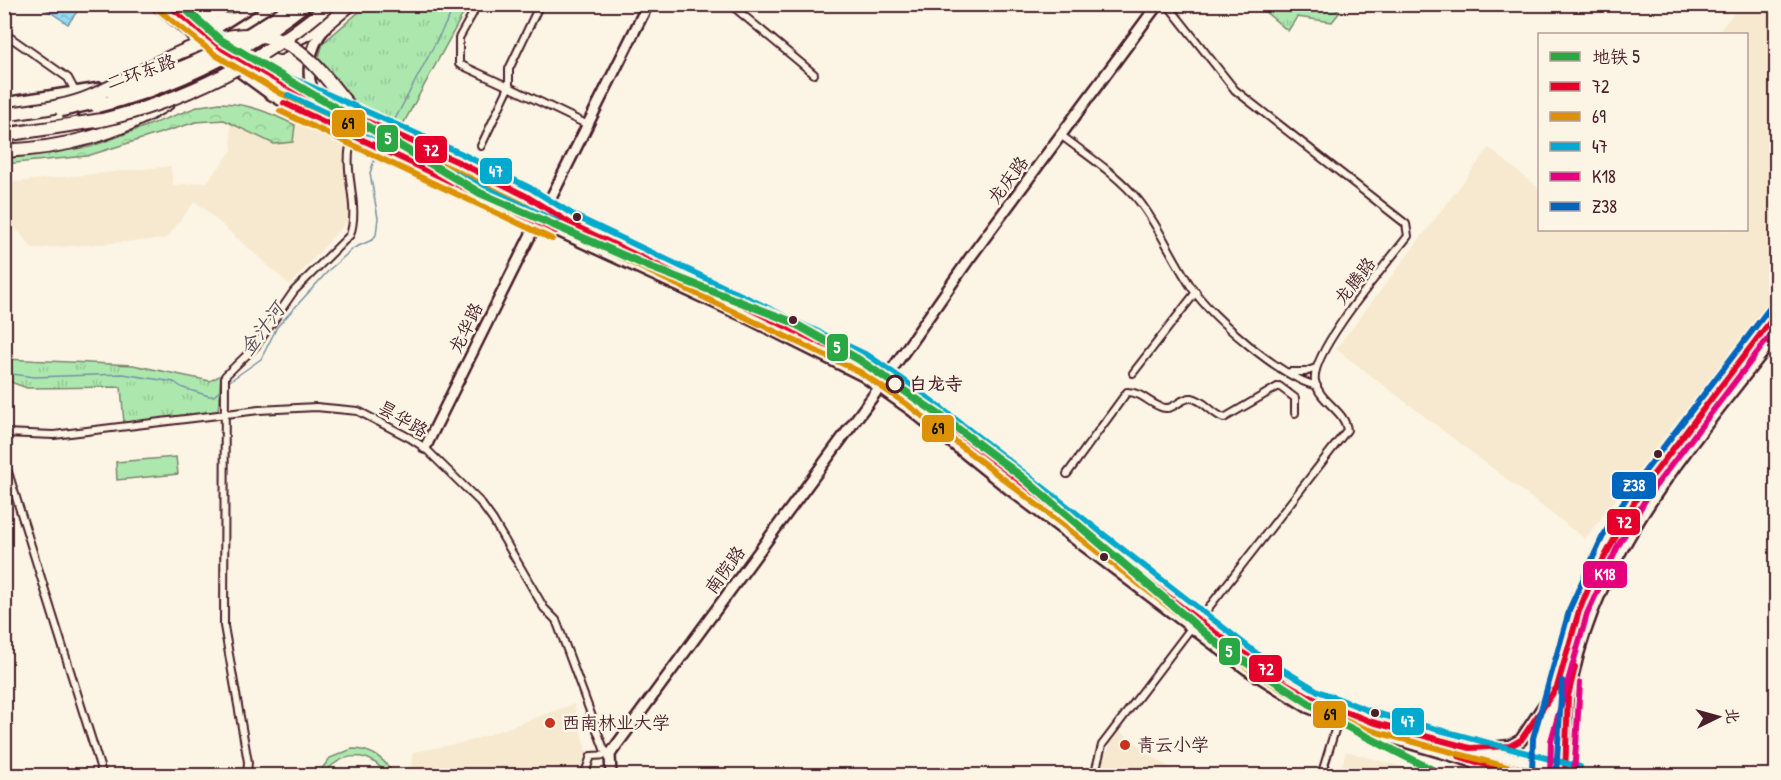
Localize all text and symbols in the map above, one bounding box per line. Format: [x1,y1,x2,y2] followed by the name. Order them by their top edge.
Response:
[1538,33,1748,231] legend
[1592,44,1640,69] text: 地铁 5
[103,48,179,95] street label: 二环东路
[1592,74,1610,99] text: 72
[1592,104,1606,129] text: 69
[331,109,366,138] line badge: 69
[342,112,354,134] text: 69
[376,124,399,153] line badge: 5
[385,127,392,149] text: 5
[1592,134,1608,159] text: 47
[414,135,448,164] line badge: 72
[422,139,439,161] text: 72
[981,151,1034,209] street label: 龙庆路
[479,157,513,185] line badge: 47
[489,160,503,182] text: 47
[1592,164,1616,189] text: K18
[1592,194,1617,219] text: Z38
[571,211,583,223] unlabelled marker
[1328,252,1381,310] street label: 龙腾路
[233,294,292,361] water label: 金汁河
[442,298,489,358] street label: 龙华路
[787,314,799,326] unlabelled marker
[826,333,849,362] line badge: 5
[834,336,841,358] text: 5
[909,371,963,396] place label: 白龙寺
[886,375,904,393] marker: 白龙寺
[374,394,433,443] street label: 昙华路
[921,414,955,443] line badge: 69
[932,417,944,439] text: 69
[1652,448,1664,460] unlabelled marker
[1611,471,1657,500] line badge: Z38
[1623,474,1645,496] text: Z38
[1606,508,1641,536] line badge: 72
[1615,511,1632,533] text: 72
[699,541,751,599] street label: 南院路
[1098,551,1110,563] unlabelled marker
[1582,560,1628,589] line badge: K18
[1594,563,1616,585] text: K18
[1218,637,1241,666] line badge: 5
[1226,640,1233,662] text: 5
[1248,654,1283,683] line badge: 72
[1257,658,1274,680] text: 72
[1688,687,1748,747] north arrow
[1312,700,1347,729] line badge: 69
[1324,703,1336,725] text: 69
[1369,707,1381,719] unlabelled marker
[1391,707,1425,736] line badge: 47
[1721,707,1745,725] text: 北
[562,710,670,735] place label: 西南林业大学
[1401,710,1415,732] text: 47
[543,716,557,730] marker: 西南林业大学
[1137,732,1209,757] place label: 青云小学
[1118,738,1132,752] marker: 青云小学

